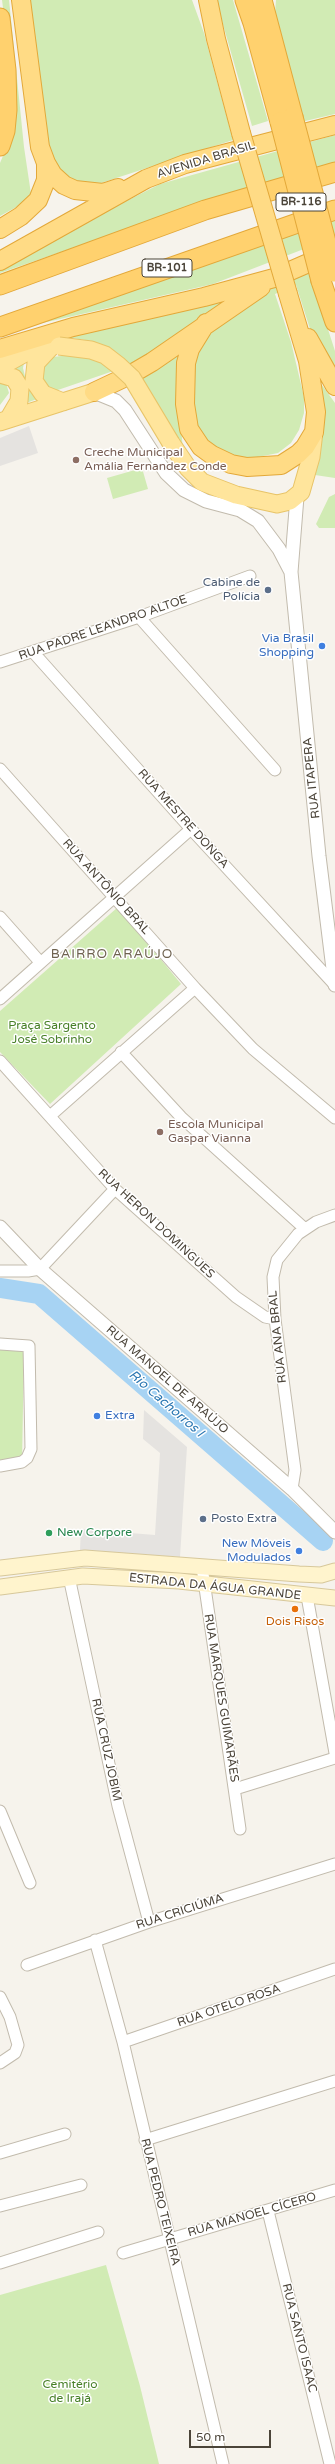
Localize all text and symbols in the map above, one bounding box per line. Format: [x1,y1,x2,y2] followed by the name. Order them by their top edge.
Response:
[155,138,257,182] street label: AVENIDA BRASIL
[276,193,326,211] road number: BR-116
[142,259,192,277] road number: BR-101
[84,446,227,474] place label: Creche Municipal Amália Fernandez Conde
[71,455,81,465] marker: Creche Municipal Amália Fernandez Conde
[203,576,260,604] place label: Cabine de Polícia
[263,585,273,595] marker: Cabine de Polícia
[17,592,189,664] street label: RUA PADRE LEANDRO ALTOE
[259,632,314,660] place label: Via Brasil Shopping
[317,641,327,651] marker: Via Brasil Shopping
[301,737,323,819] street label: RUA ITAPERA
[135,766,231,872] street label: RUA MESTRE DONGA
[59,836,153,938] street label: RUA ANTÔNIO BRAL
[51,947,173,963] district label: BAIRRO ARAÚJO
[8,1019,96,1047] park label: Praça Sargento José Sobrinho
[168,1118,264,1146] place label: Escola Municipal Gaspar Vianna
[155,1127,165,1137] marker: Escola Municipal Gaspar Vianna
[95,1166,217,1282] street label: RUA HERON DOMINGUES
[266,1290,290,1384] street label: RUA ANA BRAL
[103,1323,231,1437] street label: RUA MANOEL DE ARAÚJO
[125,1367,207,1441] water label: Rio Cachorros I
[105,1409,135,1423] place label: Extra
[92,1411,102,1421] marker: Extra
[211,1512,277,1526] place label: Posto Extra
[198,1514,208,1524] marker: Posto Extra
[57,1526,132,1540] place label: New Corpore
[44,1528,54,1538] marker: New Corpore
[222,1537,291,1565] place label: New Móveis Modulados
[294,1546,304,1556] marker: New Móveis Modulados
[128,1571,302,1603] street label: ESTRADA DA ÁGUA GRANDE
[290,1604,300,1614] marker: Dois Risos
[201,1613,241,1783] street label: RUA MARQUES GUIMARÃES
[266,1615,324,1629] place label: Dois Risos
[88,1697,124,1803] street label: RUA CRUZ JOBIM
[134,1891,226,1933] street label: RUA CRICIÚMA
[175,1982,283,2030] street label: RUA OTELO ROSA
[137,2137,183,2267] street label: RUA PEDRO TEIXEIRA
[186,2190,318,2240] street label: RUA MANOEL CÍCERO
[278,2282,320,2394] street label: RUA SANTO ISAAC
[42,2378,98,2406] park label: Cemitério de Irajá
[191,2422,273,2448] scale bar
[196,2430,225,2444] text: 50 m

